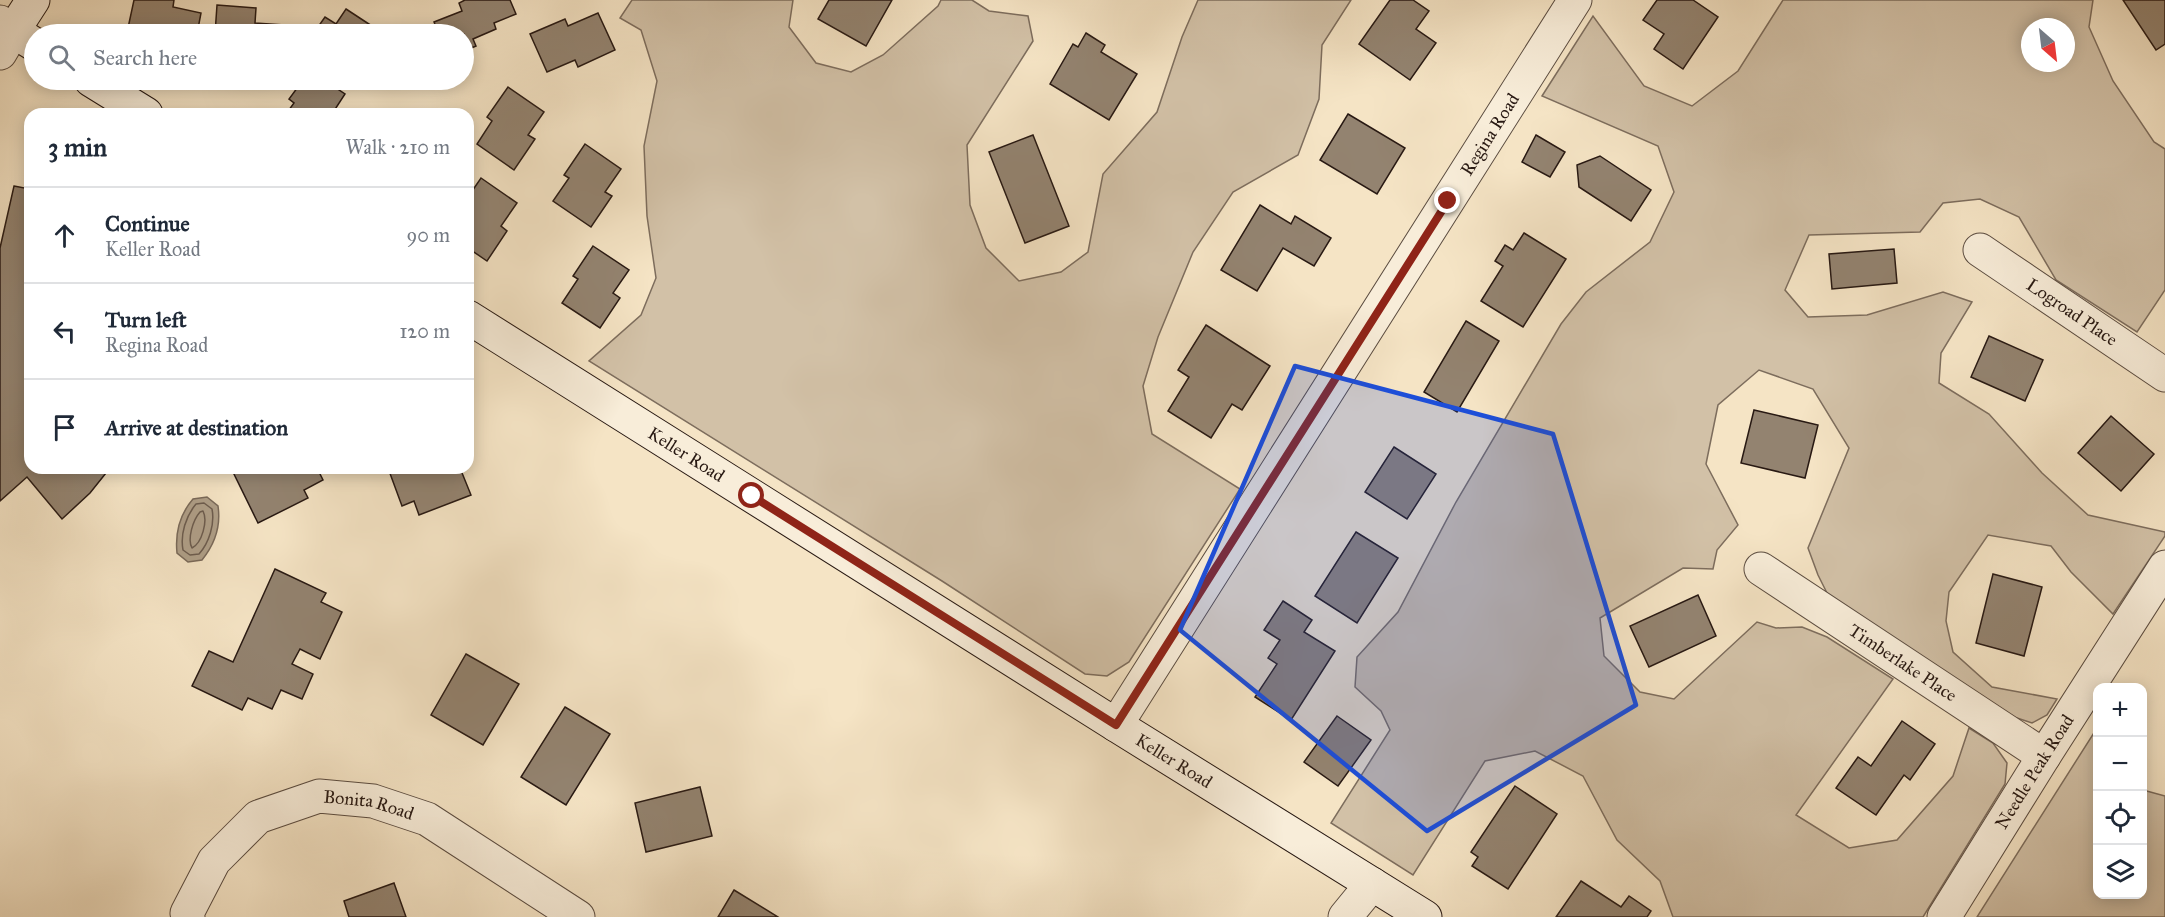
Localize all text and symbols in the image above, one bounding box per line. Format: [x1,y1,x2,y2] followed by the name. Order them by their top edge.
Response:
[2021,18,2075,72] north arrow
[24,24,474,90] search box
[45,41,78,74] icon: search
[93,44,197,71] text: Search here
[1456,89,1524,180] street label: Regina Road
[48,131,107,163] text: 3 min
[345,135,450,159] text: Walk · 210 m
[1434,187,1460,213] route end
[105,210,190,237] text: Continue
[48,219,81,252] icon: ahead
[407,223,450,247] text: 90 m
[105,237,201,261] text: Keller Road
[2022,274,2122,351] street label: Logroad Place
[105,306,187,333] text: Turn left
[48,315,81,348] icon: left
[399,319,450,343] text: 120 m
[105,333,208,357] text: Regina Road
[48,411,81,444] icon: arrive
[105,414,288,441] text: Arrive at destination
[644,422,729,487] street label: Keller Road
[738,482,764,508] route start
[1845,619,1961,706] street label: Timberlake Place
[2093,683,2147,899] map controls
[2093,683,2147,737] button: +
[1990,711,2079,833] street label: Needle Peak Road
[1132,729,1216,793] street label: Keller Road
[2093,737,2147,791] button: −
[323,785,417,825] street label: Bonita Road
[2093,791,2147,845] button: locate
[2093,845,2147,899] button: layers

